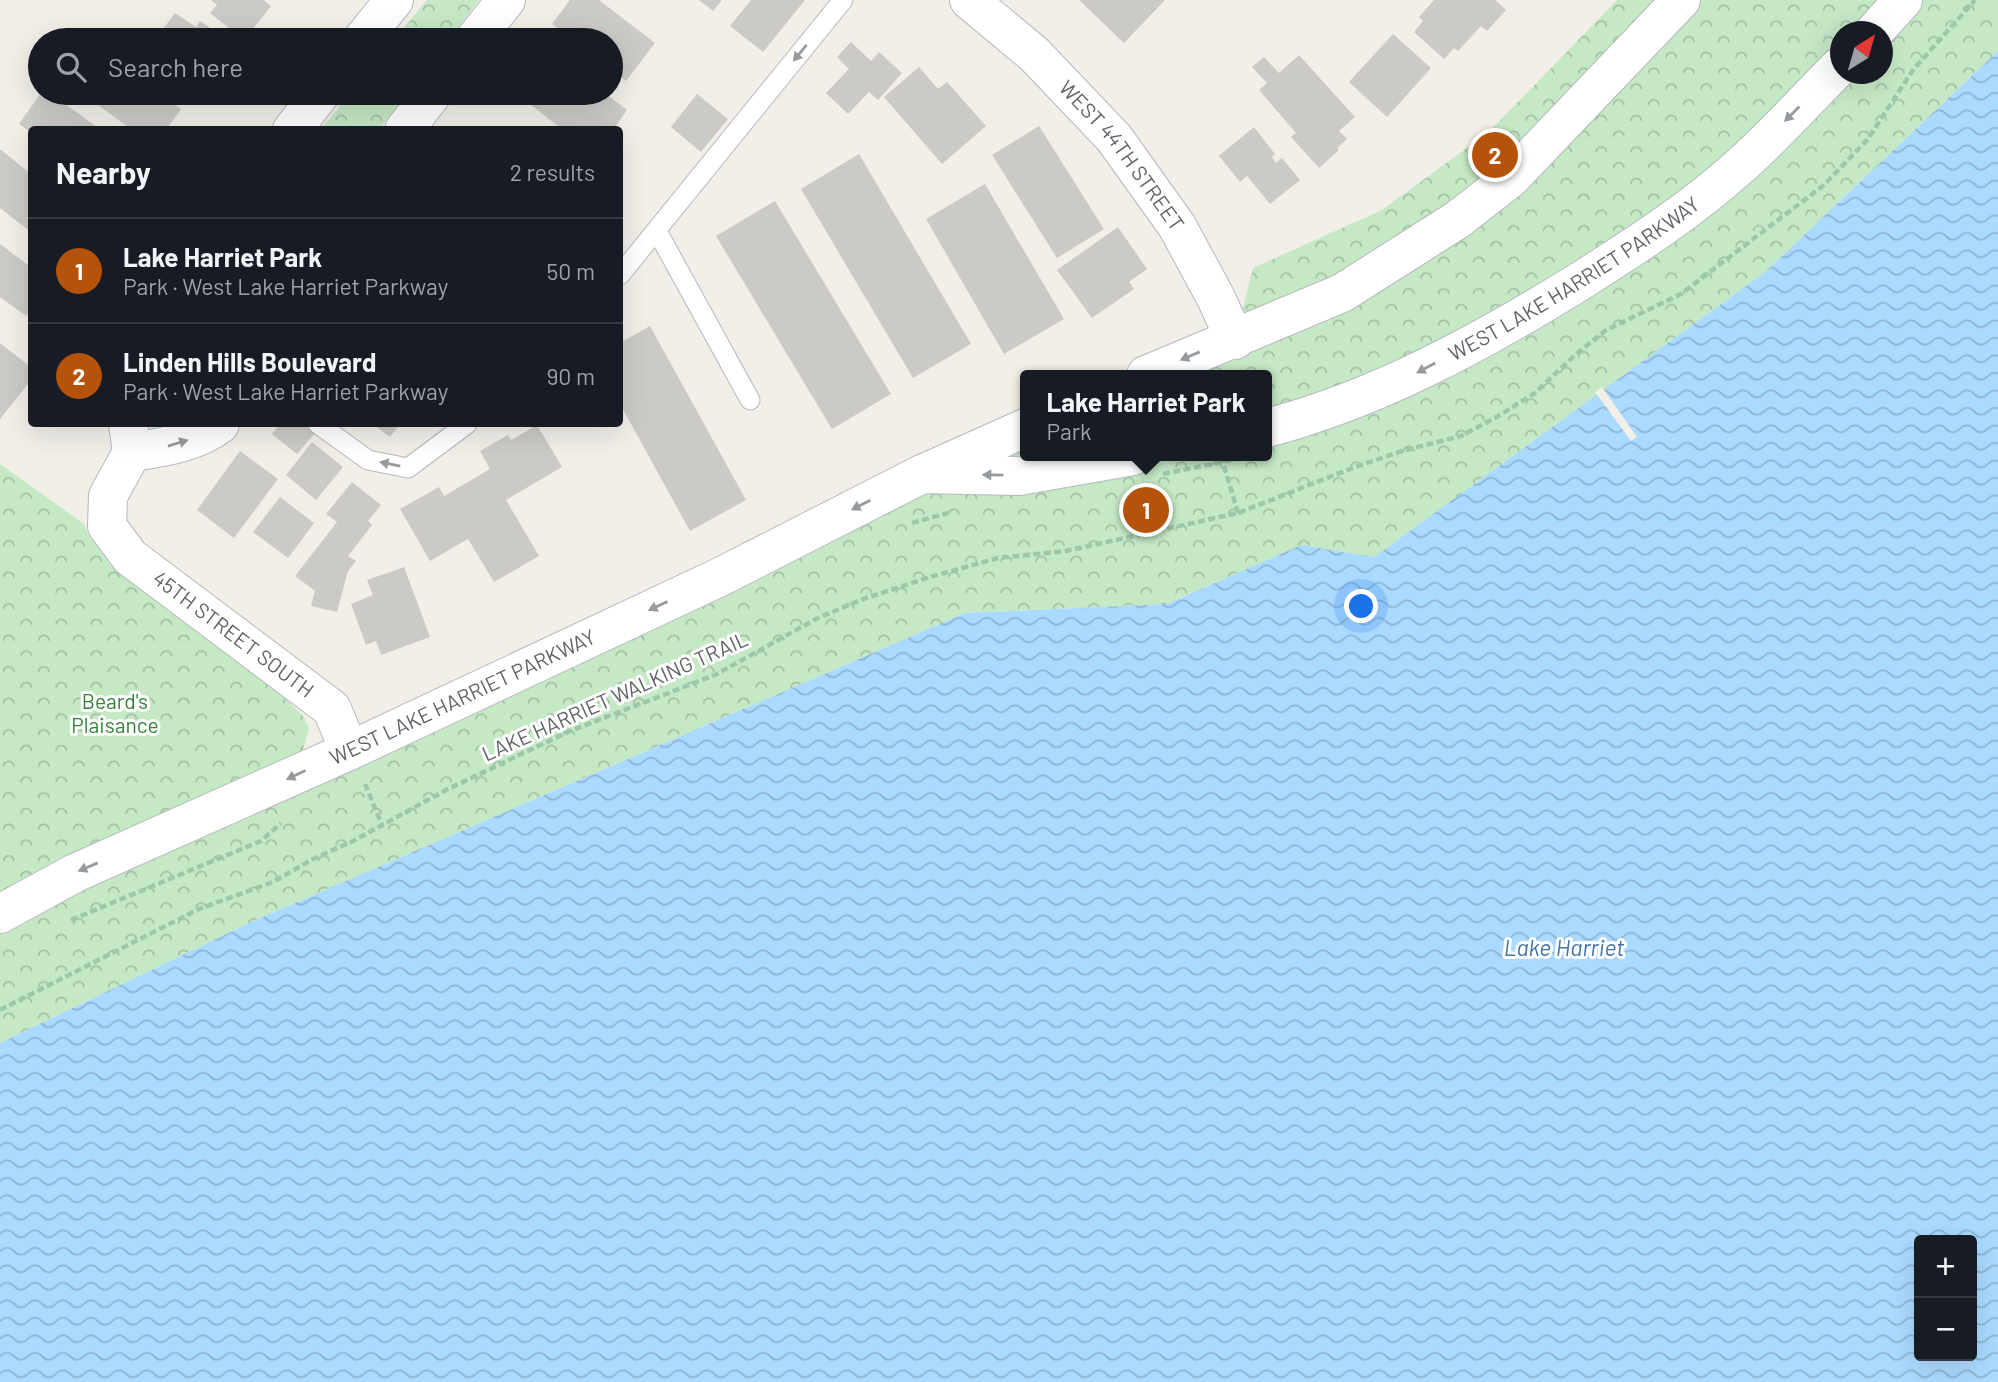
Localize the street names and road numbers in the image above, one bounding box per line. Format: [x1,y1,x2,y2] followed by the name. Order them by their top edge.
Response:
[1055,74,1190,235] street label: WEST 44TH STREET
[1444,191,1704,365] street label: WEST LAKE HARRIET PARKWAY
[148,565,319,702] street label: 45TH STREET SOUTH
[325,623,599,769] street label: WEST LAKE HARRIET PARKWAY
[478,626,751,766] street label: LAKE HARRIET WALKING TRAIL

